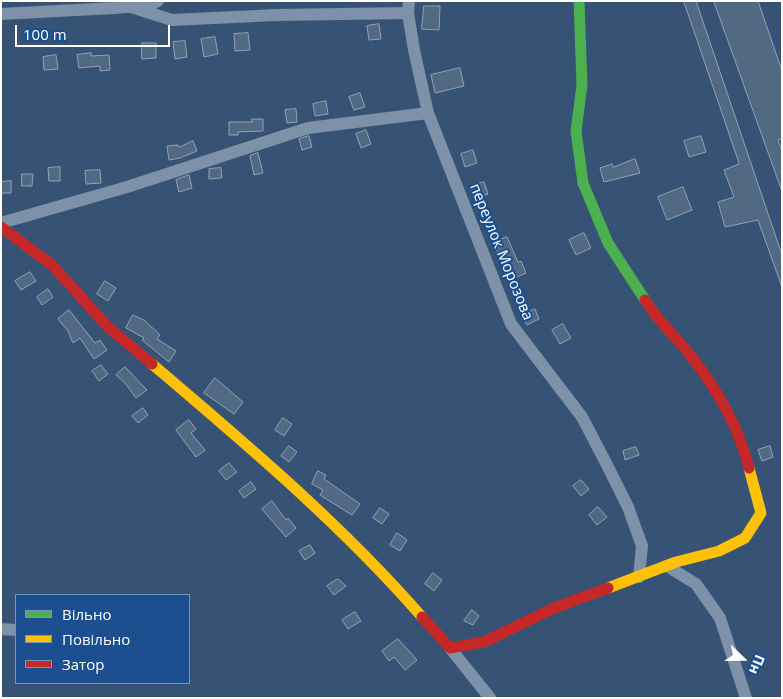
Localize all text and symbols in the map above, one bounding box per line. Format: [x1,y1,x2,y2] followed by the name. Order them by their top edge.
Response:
[18,15,172,47] scale bar
[23,24,67,44] text: 100 m
[465,181,537,323] street label: переулок Морозова
[15,594,190,684] legend
[62,604,111,624] text: Вільно
[62,629,130,649] text: Повільно
[718,634,768,684] north arrow
[745,652,770,677] text: Пн
[62,654,104,674] text: Затор

